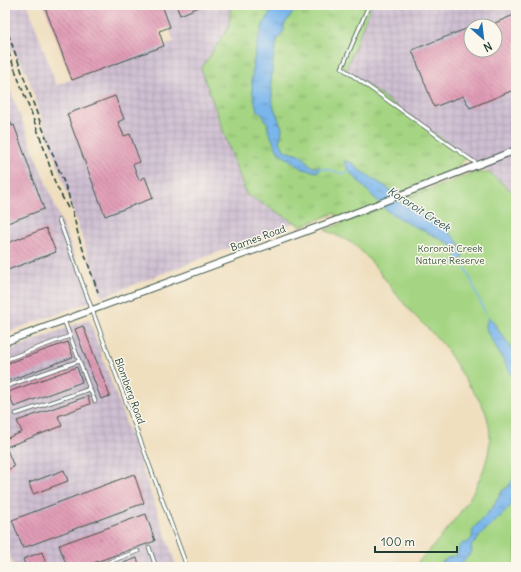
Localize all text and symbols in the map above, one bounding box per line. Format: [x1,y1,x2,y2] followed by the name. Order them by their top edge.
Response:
[463,18,503,58] north arrow
[481,39,494,55] text: N
[385,184,454,235] water label: Kororoit Creek
[229,222,288,254] street label: Barnes Road
[415,242,485,267] park label: Kororoit Creek Nature Reserve
[112,356,148,426] street label: Blomberg Road
[375,528,457,554] scale bar
[381,534,415,549] text: 100 m

